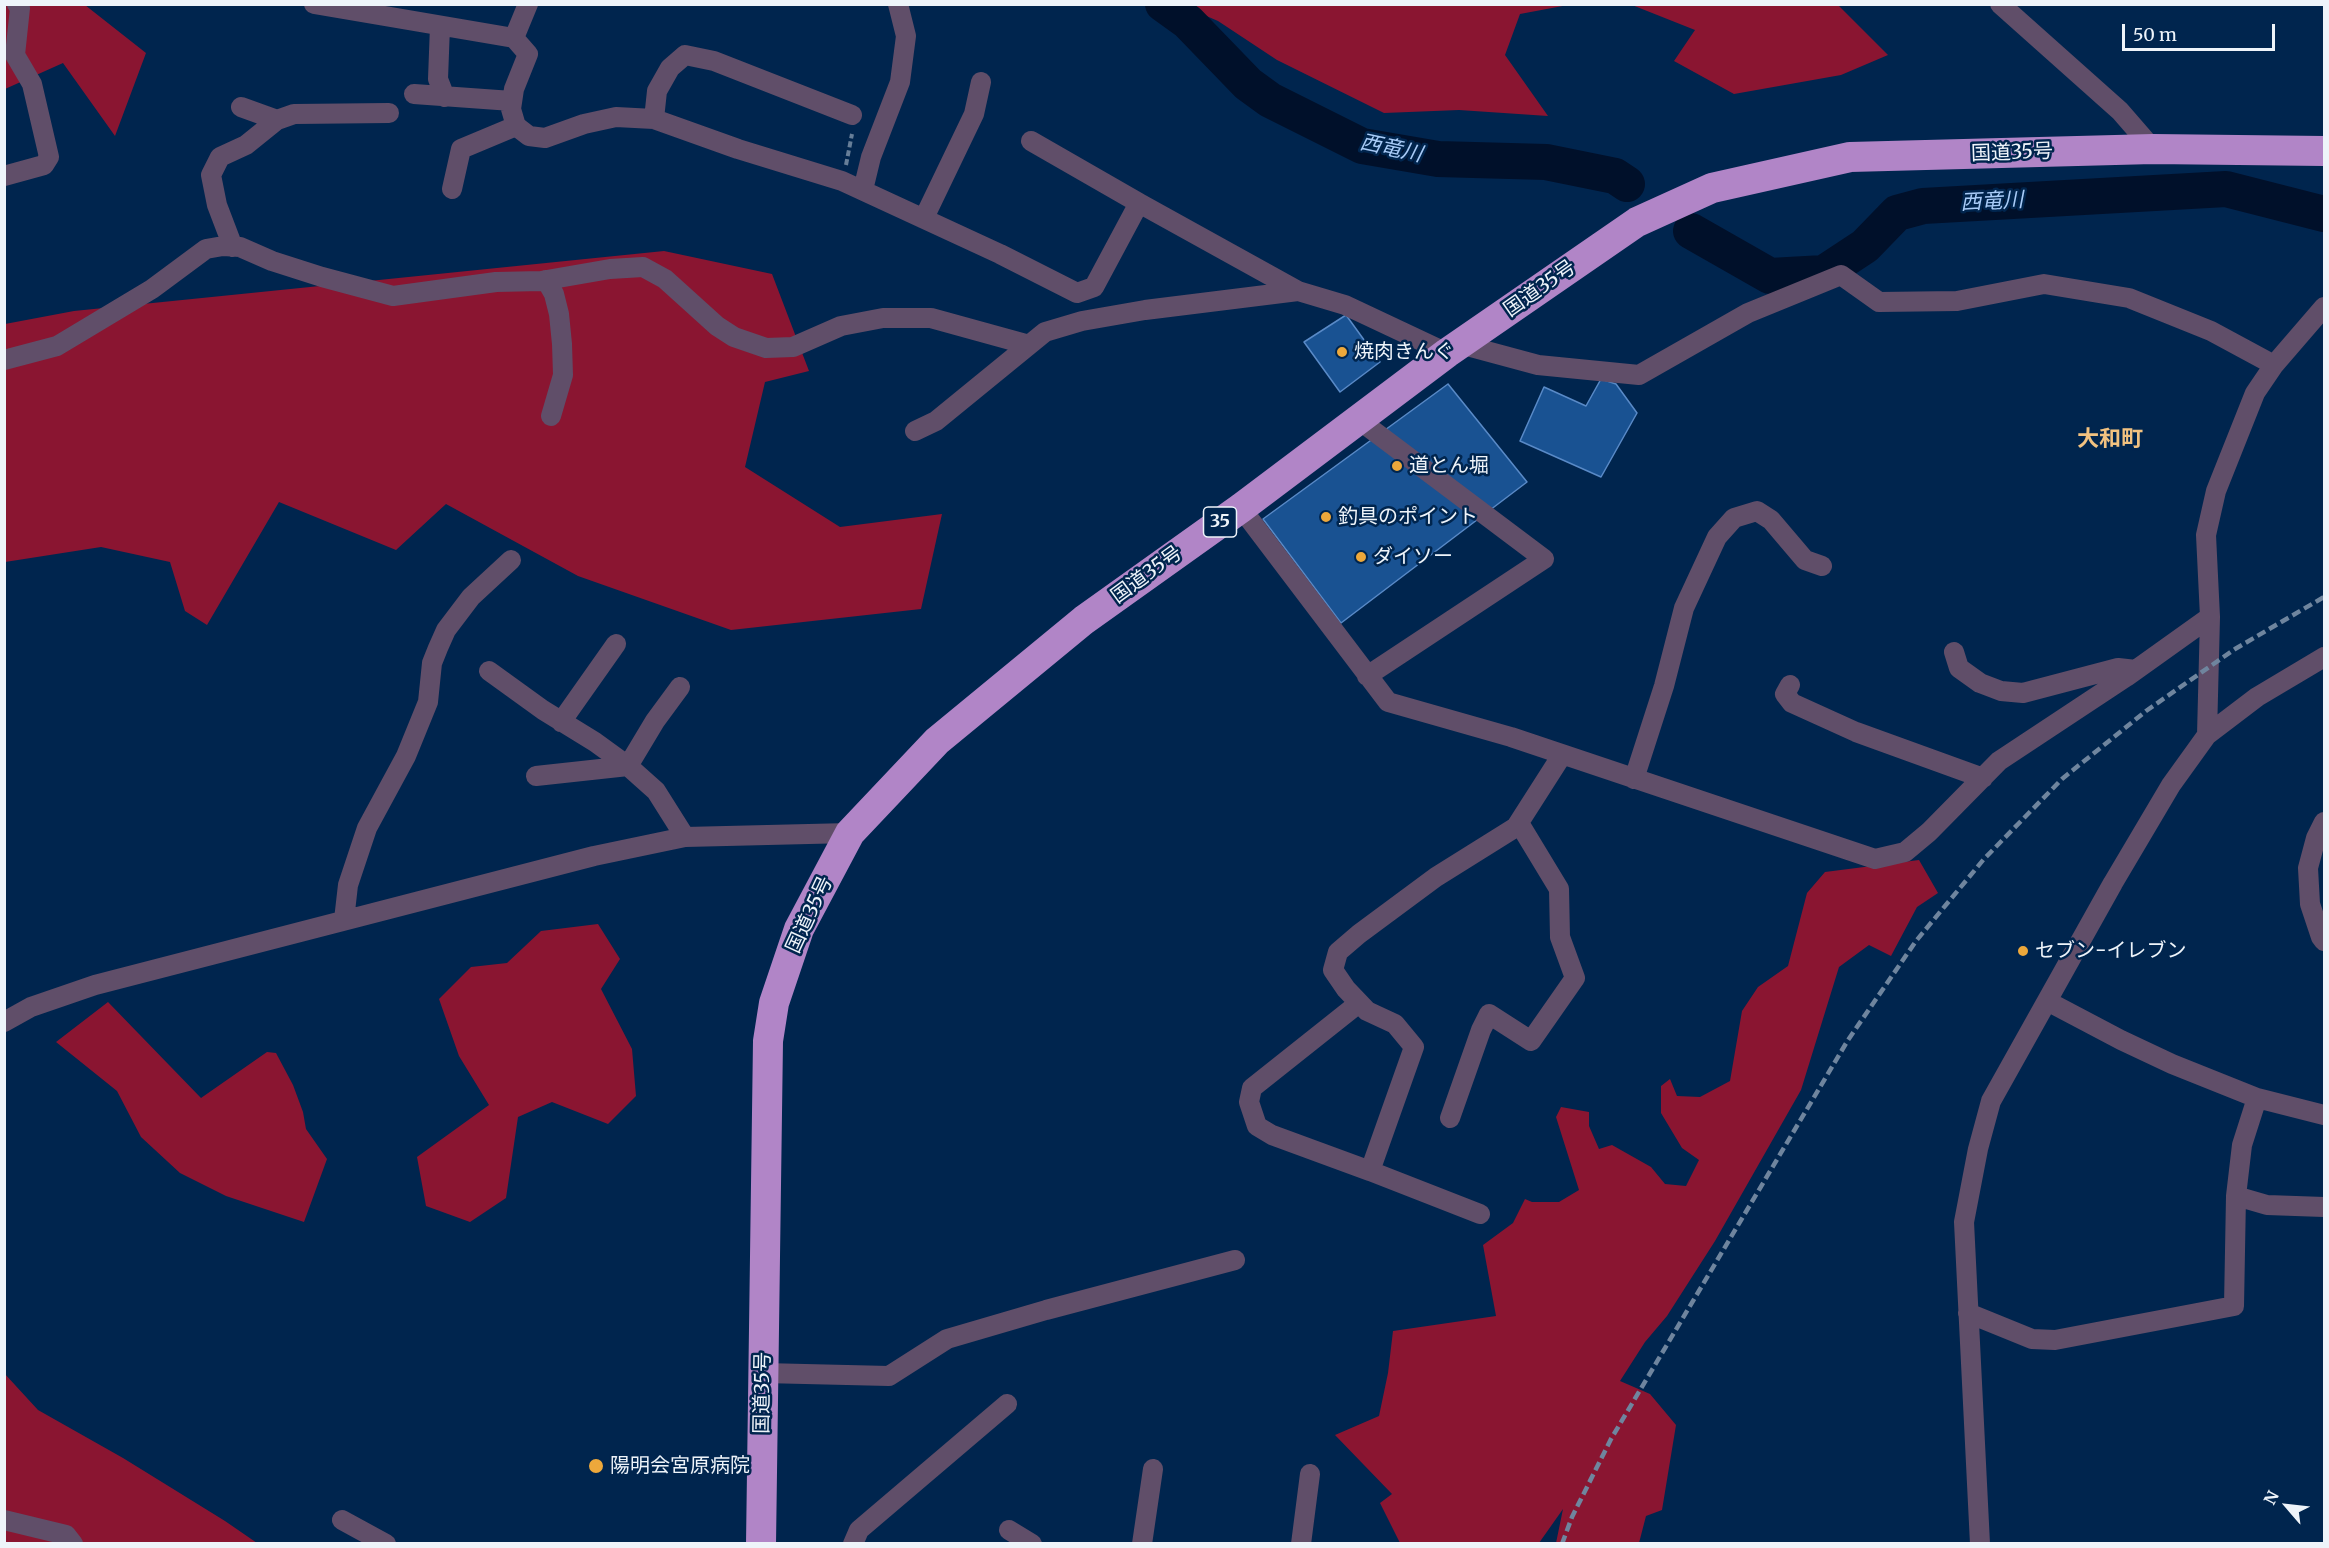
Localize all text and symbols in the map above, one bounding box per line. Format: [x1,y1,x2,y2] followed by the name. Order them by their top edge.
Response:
[2125,12,2278,50] scale bar
[2133,23,2177,46] text: 50 m
[1358,130,1424,168] water label: 西竜川
[1971,140,2053,166] street label: 国道35号
[1960,188,2024,216] water label: 西竜川
[1500,256,1580,322] street label: 国道35号
[1354,340,1454,364] place label: 焼肉きんぐ
[1335,345,1349,359] marker: 焼肉きんぐ
[2077,427,2143,453] district label: 大和町
[1409,454,1489,478] place label: 道とん堀
[1390,459,1404,473] marker: 道とん堀
[1338,505,1478,529] place label: 釣具のポイント
[1204,507,1236,537] road number: 35
[1319,510,1333,524] marker: 釣具のポイント
[1107,541,1187,609] street label: 国道35号
[1373,545,1453,569] place label: ダイソー
[1354,550,1368,564] marker: ダイソー
[782,873,838,957] street label: 国道35号
[2035,939,2187,963] place label: セブン-イレブン
[2016,944,2030,958] marker: セブン-イレブン
[750,1352,776,1434] street label: 国道35号
[610,1454,750,1478] place label: 陽明会宮原病院
[587,1457,605,1475] marker: 陽明会宮原病院
[2257,1476,2317,1536] north arrow
[2259,1487,2283,1508] text: N

